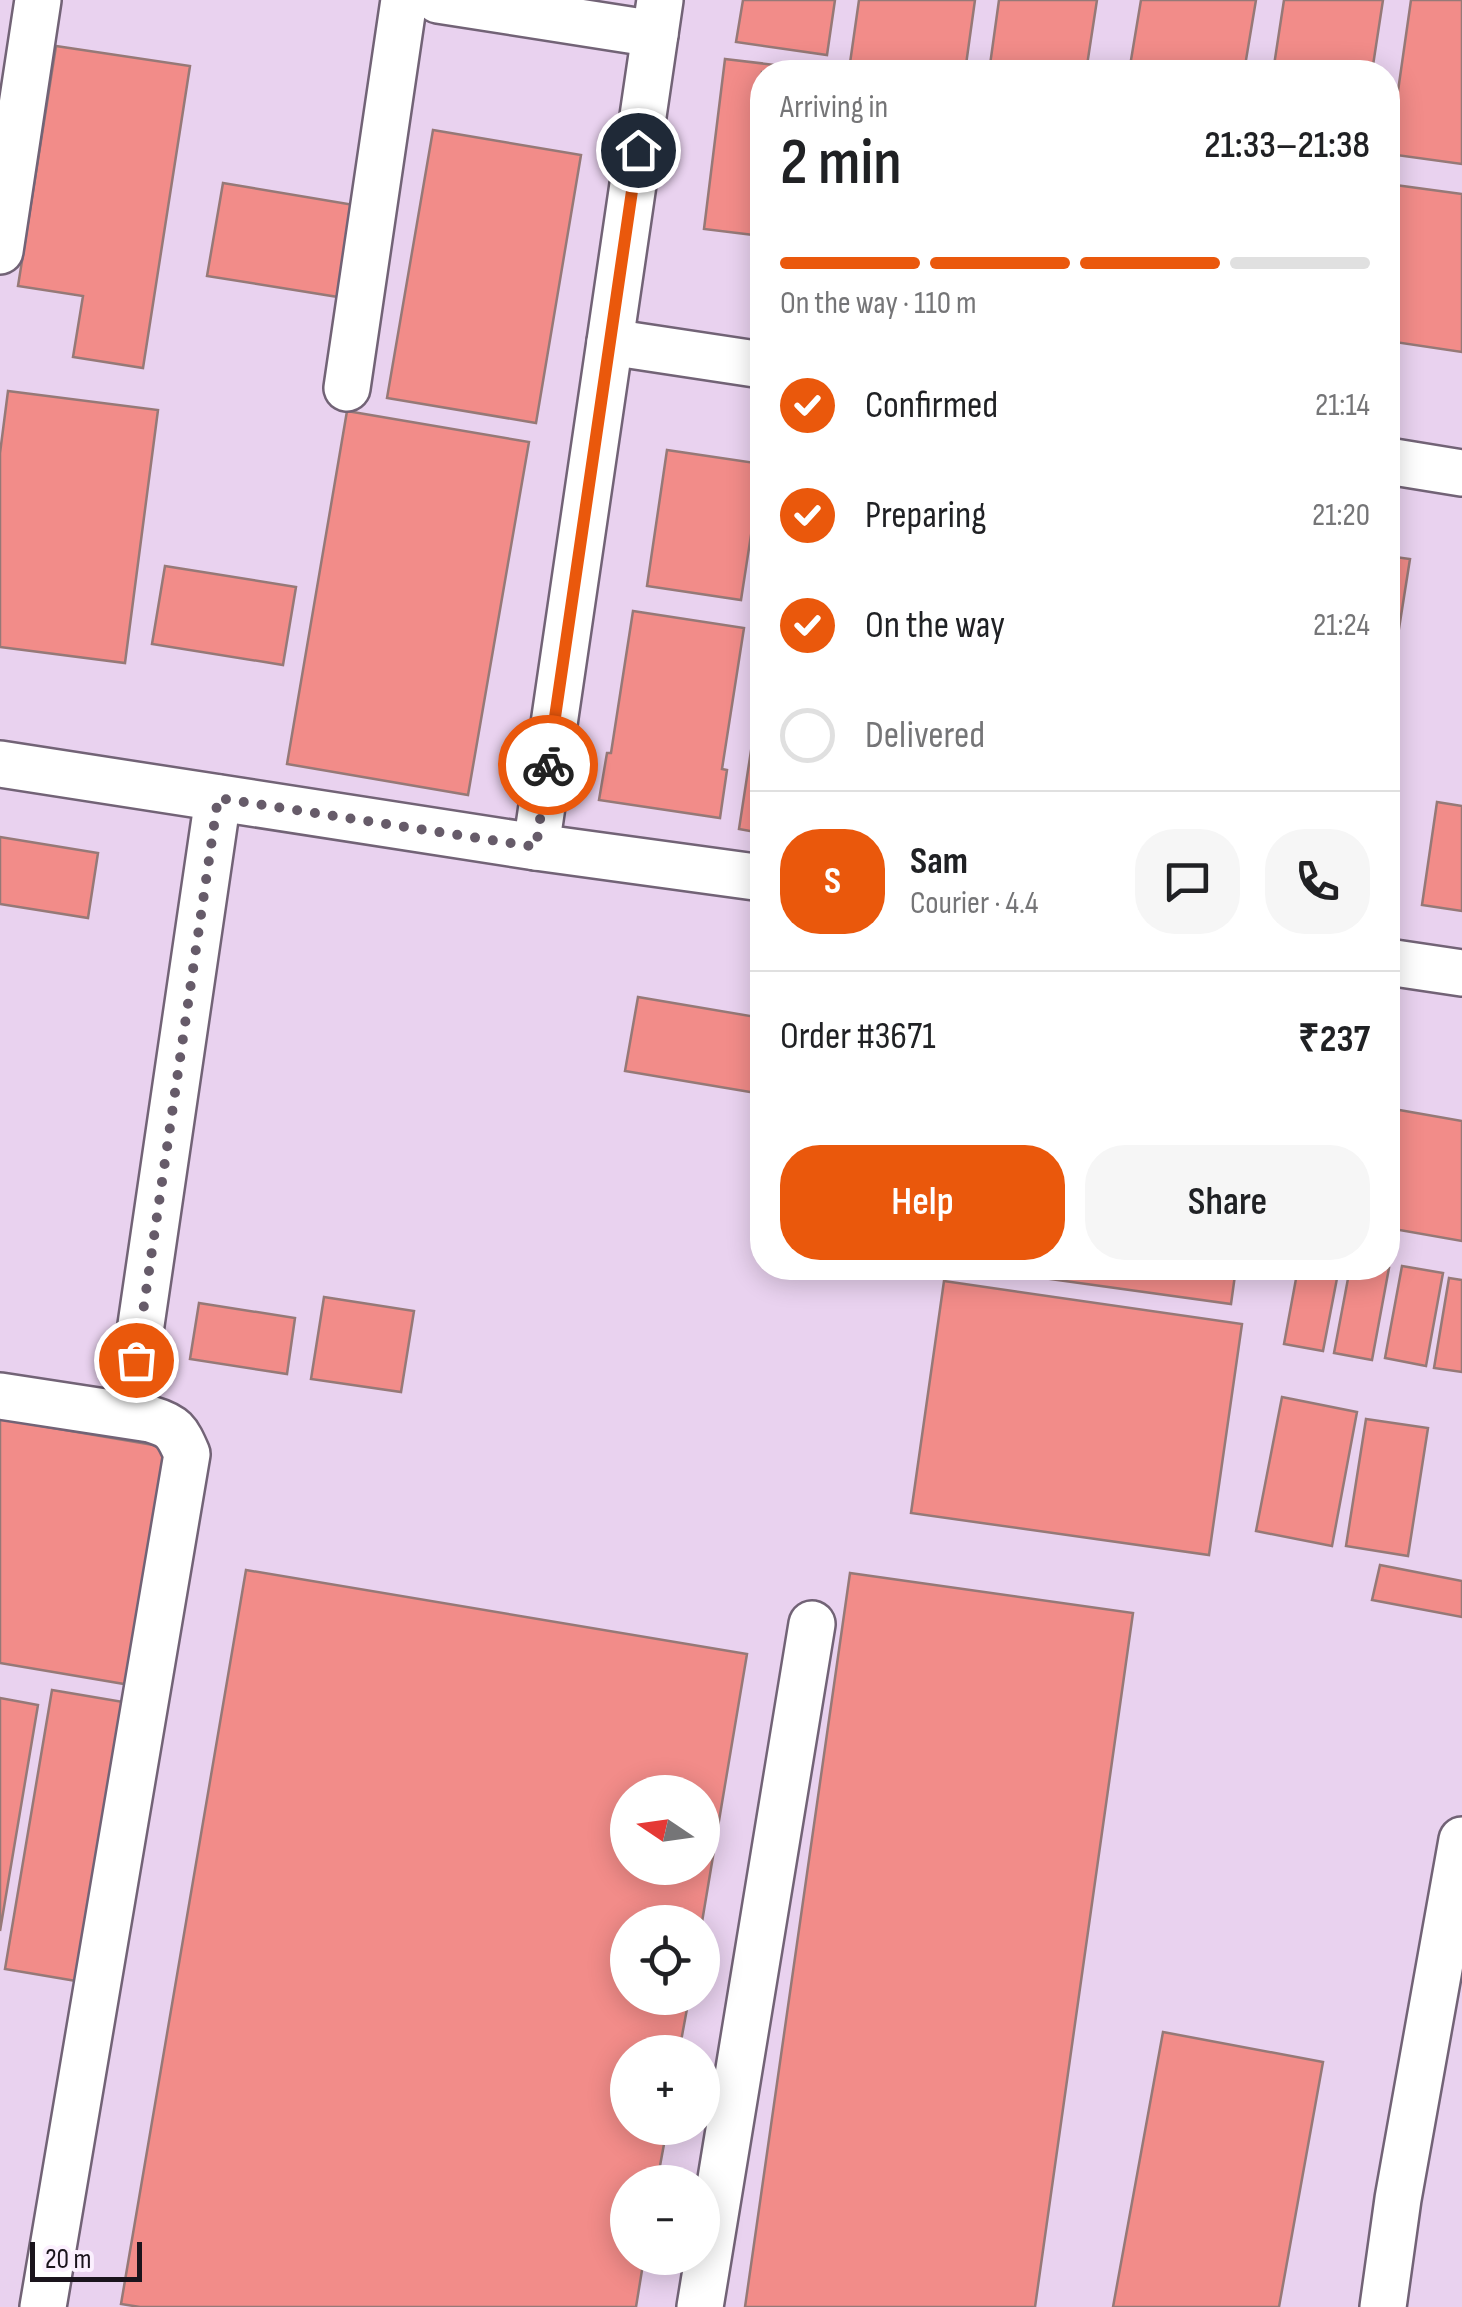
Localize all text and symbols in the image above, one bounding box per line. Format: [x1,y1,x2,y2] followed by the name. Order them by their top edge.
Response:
[780,88,888,127] text: Arriving in
[596,108,681,193] pin
[611,123,666,178] icon: home
[1204,123,1370,168] text: 21:33–21:38
[780,125,902,203] text: 2 min
[780,284,977,323] text: On the way · 110 m
[780,378,835,433] icon: check
[865,383,998,428] text: Confirmed
[1315,386,1370,425] text: 21:14
[780,488,835,543] icon: check
[865,493,986,538] text: Preparing
[1312,496,1370,535] text: 21:20
[780,598,835,653] icon: check
[865,603,1005,648] text: On the way
[1313,606,1370,645] text: 21:24
[865,713,985,758] text: Delivered
[498,715,598,815] courier
[521,738,576,793] icon: bike
[1135,829,1240,934] button: chat
[1265,829,1370,934] button: phone
[910,839,968,884] text: Sam
[824,859,841,904] text: S
[910,884,1038,923] text: Courier · 4.4
[780,1014,936,1059] text: Order #3671
[1298,1017,1370,1062] text: ₹237
[780,1145,1065,1260] button: Help
[1085,1145,1370,1260] button: Share
[94,1318,179,1403] pin
[109,1333,164,1388] icon: bag
[610,1775,720,1885] north arrow
[610,1775,720,2275] map controls
[610,1905,720,2015] button: locate
[610,2035,720,2145] button: +
[610,2165,720,2275] button: −
[30,2237,142,2282] scale bar
[45,2243,91,2276] text: 20 m

